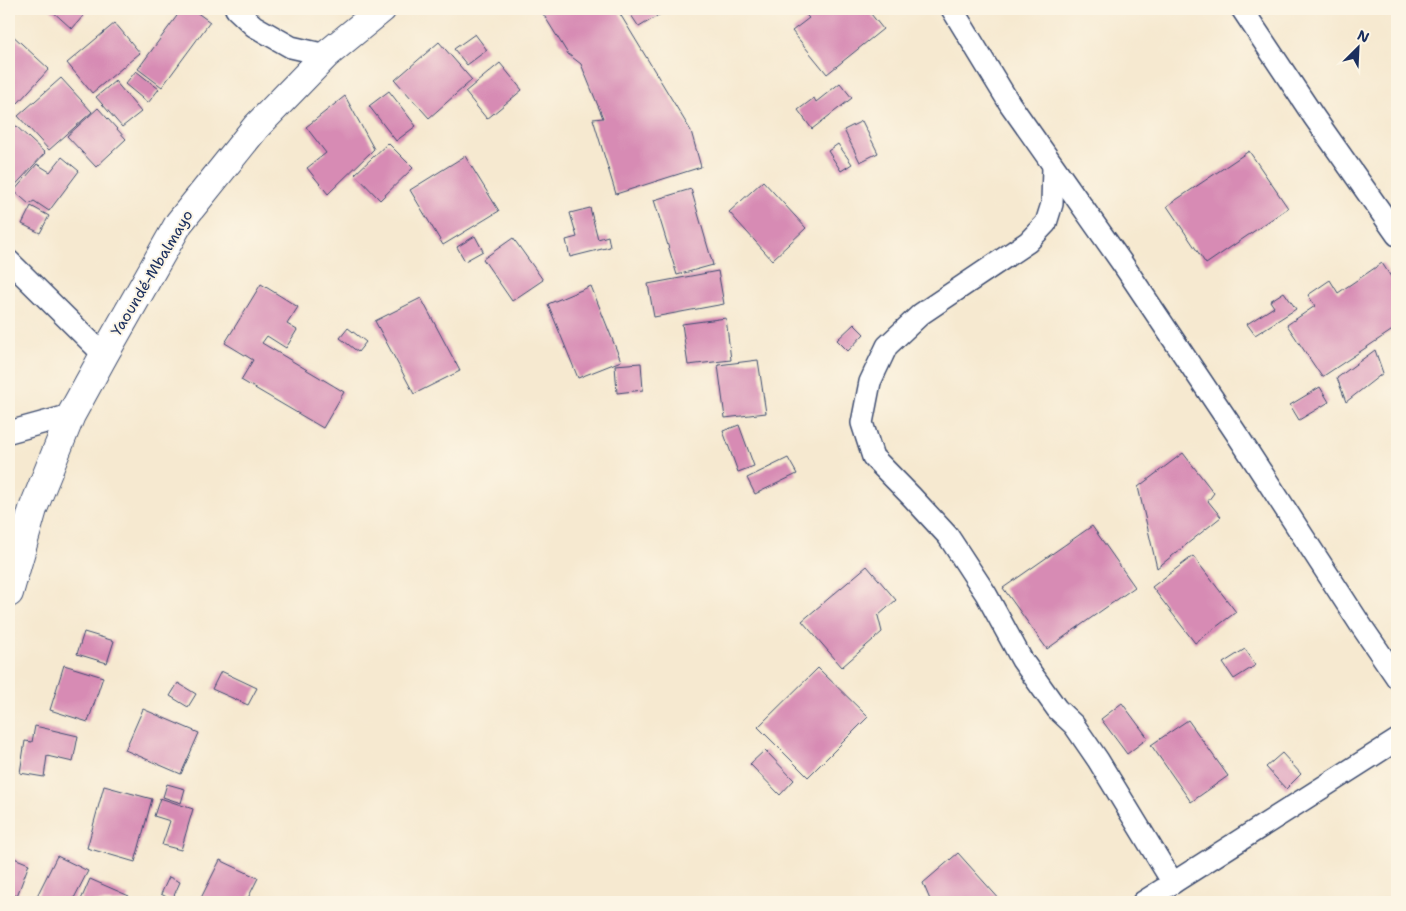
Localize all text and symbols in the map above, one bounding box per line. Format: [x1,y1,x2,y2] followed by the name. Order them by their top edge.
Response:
[1334,22,1384,72] north arrow
[1355,26,1372,47] text: N
[106,206,198,340] street label: Yaoundé-Mbalmayo

